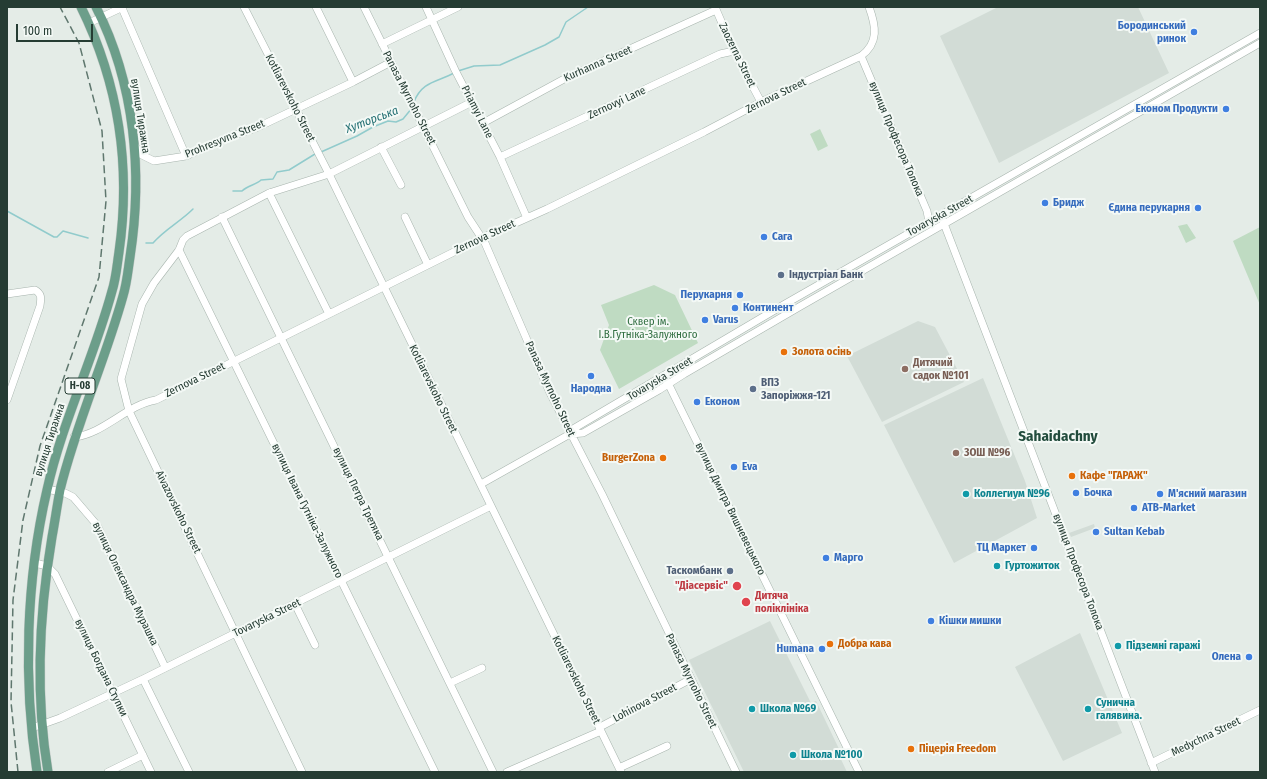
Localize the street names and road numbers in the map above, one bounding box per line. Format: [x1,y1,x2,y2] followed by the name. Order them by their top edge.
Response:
[716,20,758,90] street label: Zaozerna Street
[562,43,634,85] street label: Kurhanna Street
[380,49,438,147] street label: Panasa Myrnoho Street
[262,52,318,144] street label: Kotliarevskoho Street
[744,76,808,116] street label: Zernova Street
[128,78,152,154] street label: вулиця Тиражна
[866,80,926,198] street label: вулиця Професора Толока
[458,83,496,141] street label: Priamyi Lane
[586,84,648,122] street label: Zernovyi Lane
[183,117,267,161] street label: Prohresyvna Street
[905,192,975,240] street label: Tovaryska Street
[453,217,517,257] street label: Zernova Street
[522,339,578,439] street label: Panasa Myrnoho Street
[406,343,460,435] street label: Kotliarevskoho Street
[625,354,695,404] street label: Tovaryska Street
[163,360,227,400] street label: Zernova Street
[65,378,95,394] road number: Н-08
[32,402,68,478] street label: вулиця Тиражна
[692,440,768,578] street label: вулиця Дмитра Вишневецького
[269,441,345,581] street label: вулиця Івана Гутніка-Залужного
[330,445,386,543] street label: вулиця Петра Третяка
[152,469,204,555] street label: Aivazovskoho Street
[1050,512,1106,632] street label: вулиця Професора Толока
[89,520,161,648] street label: вулиця Олександра Мурашка
[231,596,303,640] street label: Tovaryska Street
[72,617,130,719] street label: вулиця Богдана Ступки
[662,632,720,730] street label: Panasa Myrnoho Street
[549,634,603,726] street label: Kotliarevskoho Street
[611,681,679,725] street label: Lohinova Street
[1169,715,1243,759] street label: Medychna Street

